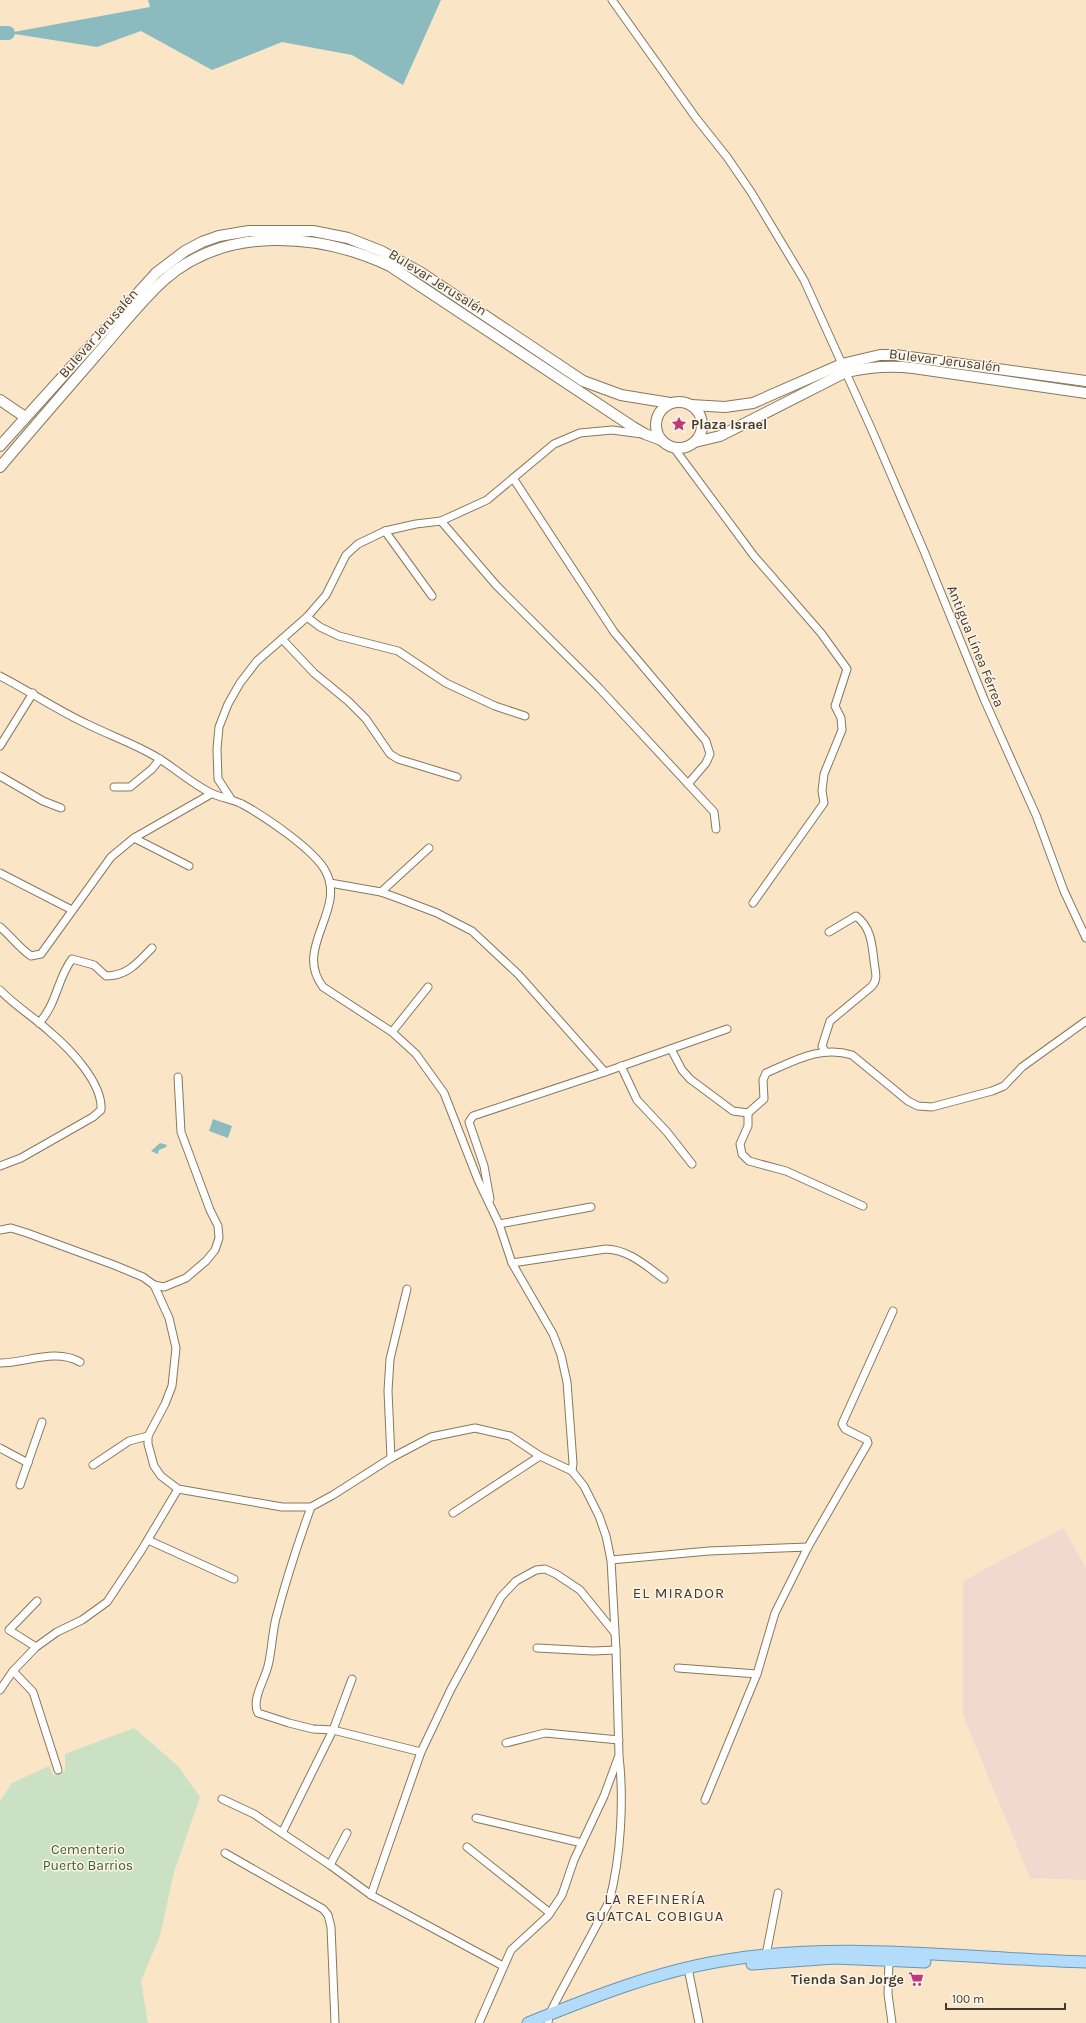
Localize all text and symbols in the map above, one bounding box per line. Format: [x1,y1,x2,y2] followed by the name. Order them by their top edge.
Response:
[386,245,490,319] street label: Bulevar Jerusalén
[55,285,142,381] street label: Bulevar Jerusalén
[888,345,1002,376] street label: Bulevar Jerusalén
[670,415,688,433] place icon: Plaza Israel
[691,416,767,433] place label: Plaza Israel
[943,583,1008,710] street label: Antigua Línea Férrea
[633,1584,725,1602] district label: EL MIRADOR
[43,1841,133,1874] park label: Cementerio Puerto Barrios
[586,1890,724,1925] district label: LA REFINERÍA GUATCAL COBIGUA
[907,1970,925,1988] supermarket icon: Tienda San Jorge
[791,1971,904,1988] place label: Tienda San Jorge
[946,1985,1065,2011] scale bar
[952,1992,984,2006] text: 100 m

